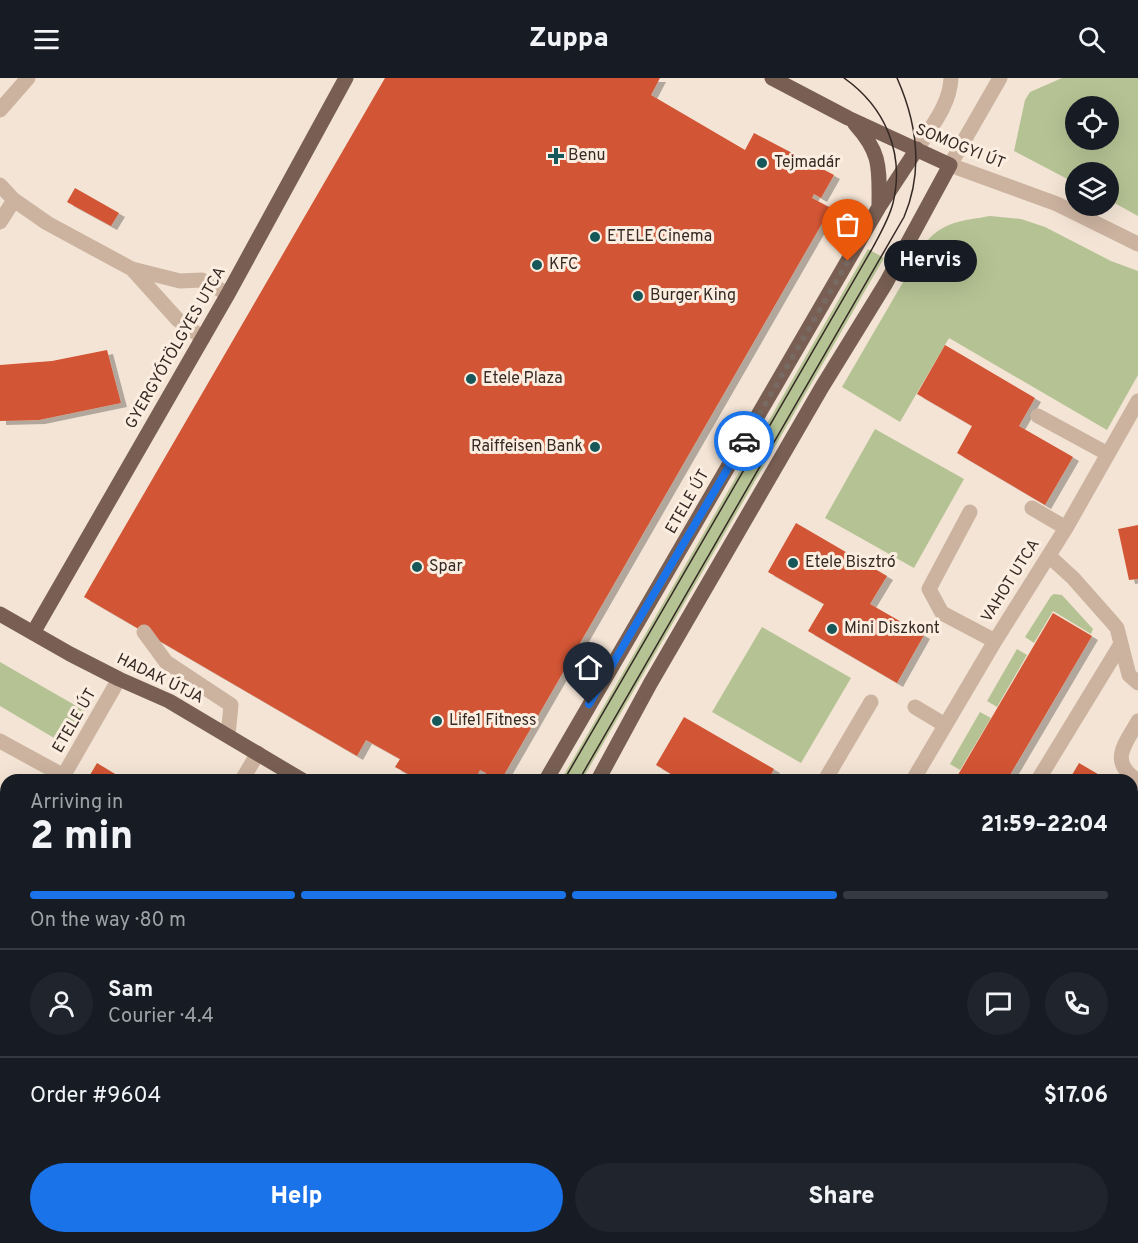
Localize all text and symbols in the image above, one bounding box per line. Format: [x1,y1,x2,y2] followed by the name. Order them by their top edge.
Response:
[529,22,609,56] text: Zuppa
[30,23,63,56] icon: menu
[1075,23,1108,56] icon: search
[1065,96,1119,216] map controls
[1065,96,1119,150] button: locate
[912,118,1009,174] street label: SOMOGYI ÚT
[568,146,605,166] place label: Benu
[549,149,563,163] marker: Benu
[774,153,840,173] place label: Tejmadár
[755,156,769,170] marker: Tejmadár
[1065,162,1119,216] button: layers
[822,199,873,261] pin
[831,208,864,241] icon: bag
[607,227,712,247] place label: ETELE Cinema
[588,230,602,244] marker: ETELE Cinema
[884,240,977,282] callout: Hervis
[900,248,961,274] text: Hervis
[549,255,578,275] place label: KFC
[530,258,544,272] marker: KFC
[120,262,231,433] street label: GYERGYÓTÖLGYES UTCA
[650,286,736,306] place label: Burger King
[631,289,645,303] marker: Burger King
[483,369,563,389] place label: Etele Plaza
[464,372,478,386] marker: Etele Plaza
[714,411,774,471] courier
[728,425,761,458] icon: car
[471,437,583,457] place label: Raiffeisen Bank
[588,440,602,454] marker: Raiffeisen Bank
[660,465,714,538] street label: ETELE ÚT
[977,535,1045,626] street label: VAHOT UTCA
[805,553,896,573] place label: Etele Bisztró
[786,556,800,570] marker: Etele Bisztró
[429,557,463,577] place label: Spar
[410,560,424,574] marker: Spar
[844,619,940,639] place label: Mini Diszkont
[825,622,839,636] marker: Mini Diszkont
[563,642,614,704] pin
[113,648,208,709] street label: HADAK ÚTJA
[572,651,605,684] icon: home
[47,684,101,757] street label: ETELE ÚT
[449,711,536,731] place label: Life1 Fitness
[430,714,444,728] marker: Life1 Fitness
[30,790,123,816] text: Arriving in
[981,812,1108,839] text: 21:59–22:04
[30,814,133,863] text: 2 min
[30,908,186,934] text: On the way · 80 m
[30,972,93,1035] button: person
[967,972,1030,1035] button: chat
[1045,972,1108,1035] button: phone
[108,977,153,1004] text: Sam
[108,1004,214,1030] text: Courier · 4.4
[30,1083,161,1110] text: Order #9604
[1044,1083,1108,1110] text: $17.06
[30,1163,563,1232] button: Help
[575,1163,1108,1232] button: Share

